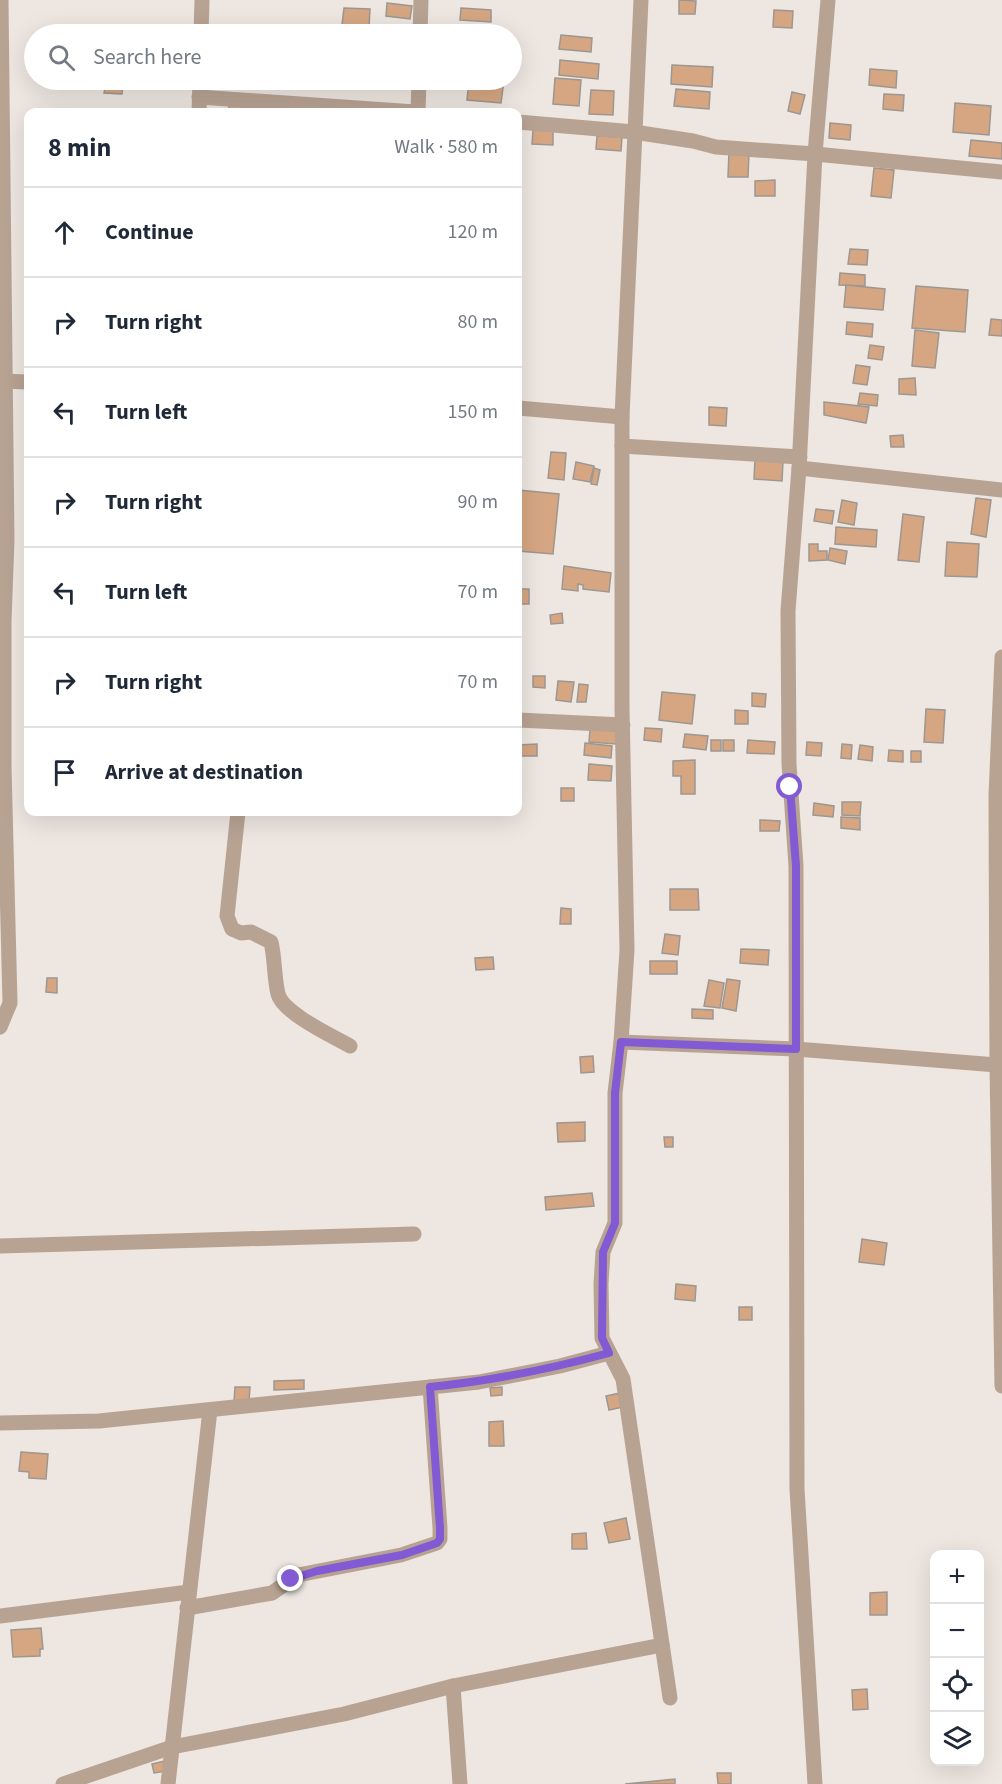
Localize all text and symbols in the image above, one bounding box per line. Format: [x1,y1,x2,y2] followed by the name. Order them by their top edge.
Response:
[24,24,522,90] search box
[45,41,78,74] icon: search
[93,41,201,73] text: Search here
[48,129,111,166] text: 8 min
[394,133,498,161] text: Walk · 580 m
[48,216,81,249] icon: ahead
[105,216,194,248] text: Continue
[448,218,498,246] text: 120 m
[48,306,81,339] icon: right
[105,306,202,338] text: Turn right
[458,308,498,336] text: 80 m
[48,396,81,429] icon: left
[105,396,187,428] text: Turn left
[448,398,498,426] text: 150 m
[48,486,81,519] icon: right
[105,486,202,518] text: Turn right
[458,488,498,516] text: 90 m
[48,576,81,609] icon: left
[105,576,187,608] text: Turn left
[458,578,498,606] text: 70 m
[48,666,81,699] icon: right
[105,666,202,698] text: Turn right
[458,668,498,696] text: 70 m
[48,756,81,789] icon: arrive
[105,756,303,788] text: Arrive at destination
[776,773,802,799] route start
[930,1550,984,1766] map controls
[930,1550,984,1604] button: +
[277,1565,303,1591] route end
[930,1604,984,1658] button: −
[930,1658,984,1712] button: locate
[930,1712,984,1766] button: layers

